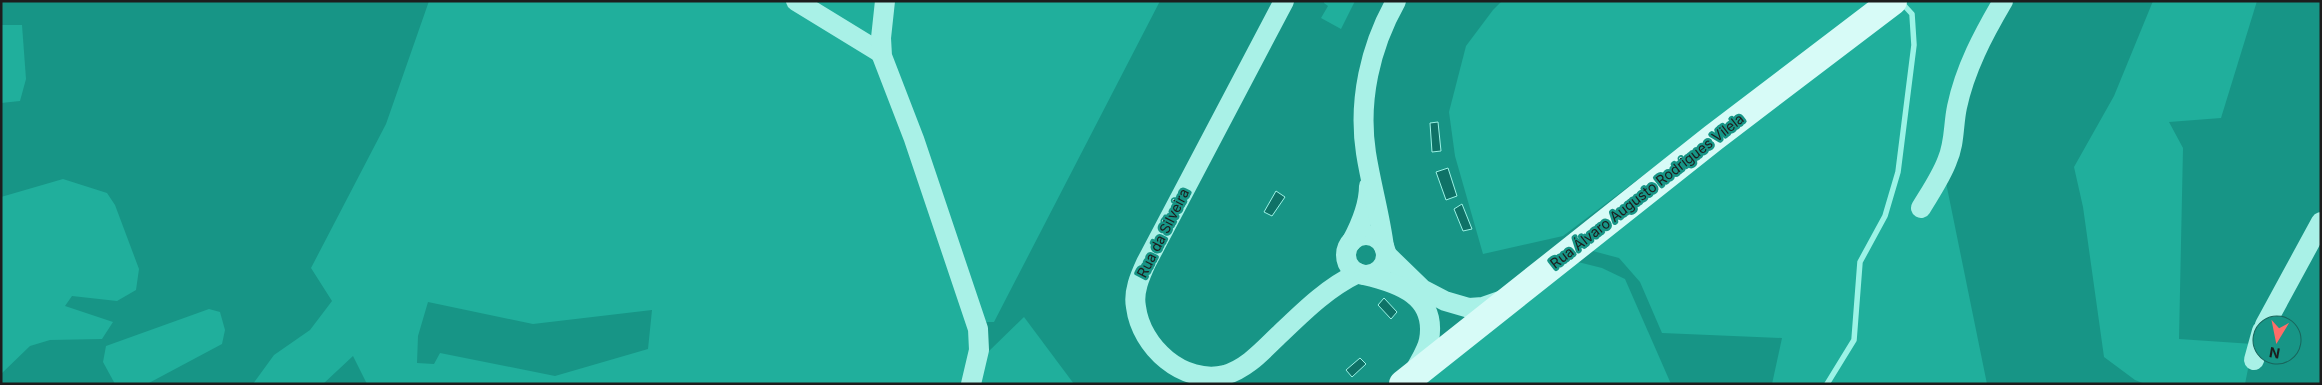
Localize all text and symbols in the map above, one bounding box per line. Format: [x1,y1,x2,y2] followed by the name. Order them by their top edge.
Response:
[1546,110,1747,272] street label: Rua Álvaro Augusto Rodrigues Vilela
[1133,185,1192,280] street label: Rua da Silveira
[2252,315,2302,365] north arrow
[2268,344,2281,363] text: N

